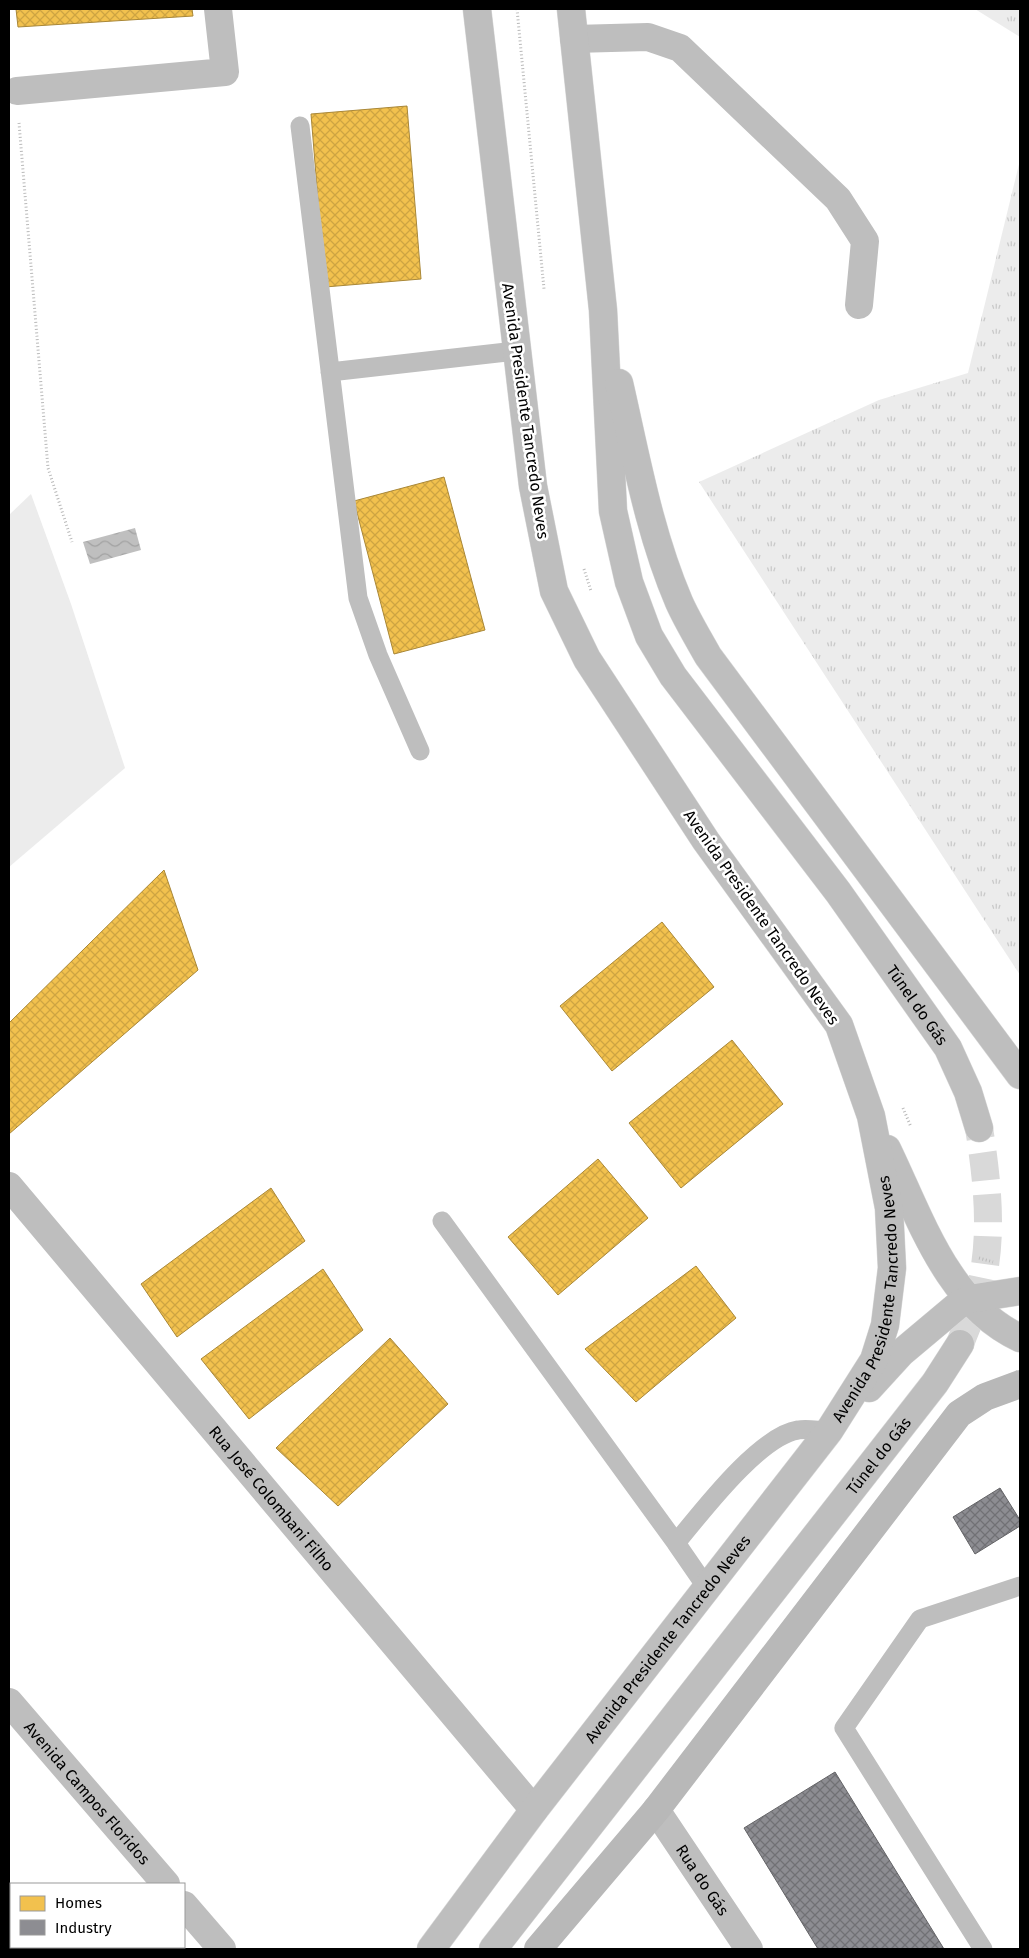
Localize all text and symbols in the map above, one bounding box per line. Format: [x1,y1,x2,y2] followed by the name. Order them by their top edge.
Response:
[498,282,553,540] street label: Avenida Presidente Tancredo Neves
[680,806,843,1028] street label: Avenida Presidente Tancredo Neves
[883,962,952,1049] street label: Túnel do Gás
[828,1174,902,1426] street label: Avenida Presidente Tancredo Neves
[842,1413,915,1499] street label: Túnel do Gás
[205,1422,338,1575] street label: Rua José Colombani Filho
[581,1531,755,1747] street label: Avenida Presidente Tancredo Neves
[20,1718,154,1869] street label: Avenida Campos Floridos
[672,1841,733,1919] street label: Rua do Gás
[10,1883,185,1948] legend
[55,1894,102,1912] text: Homes
[55,1919,112,1937] text: Industry

